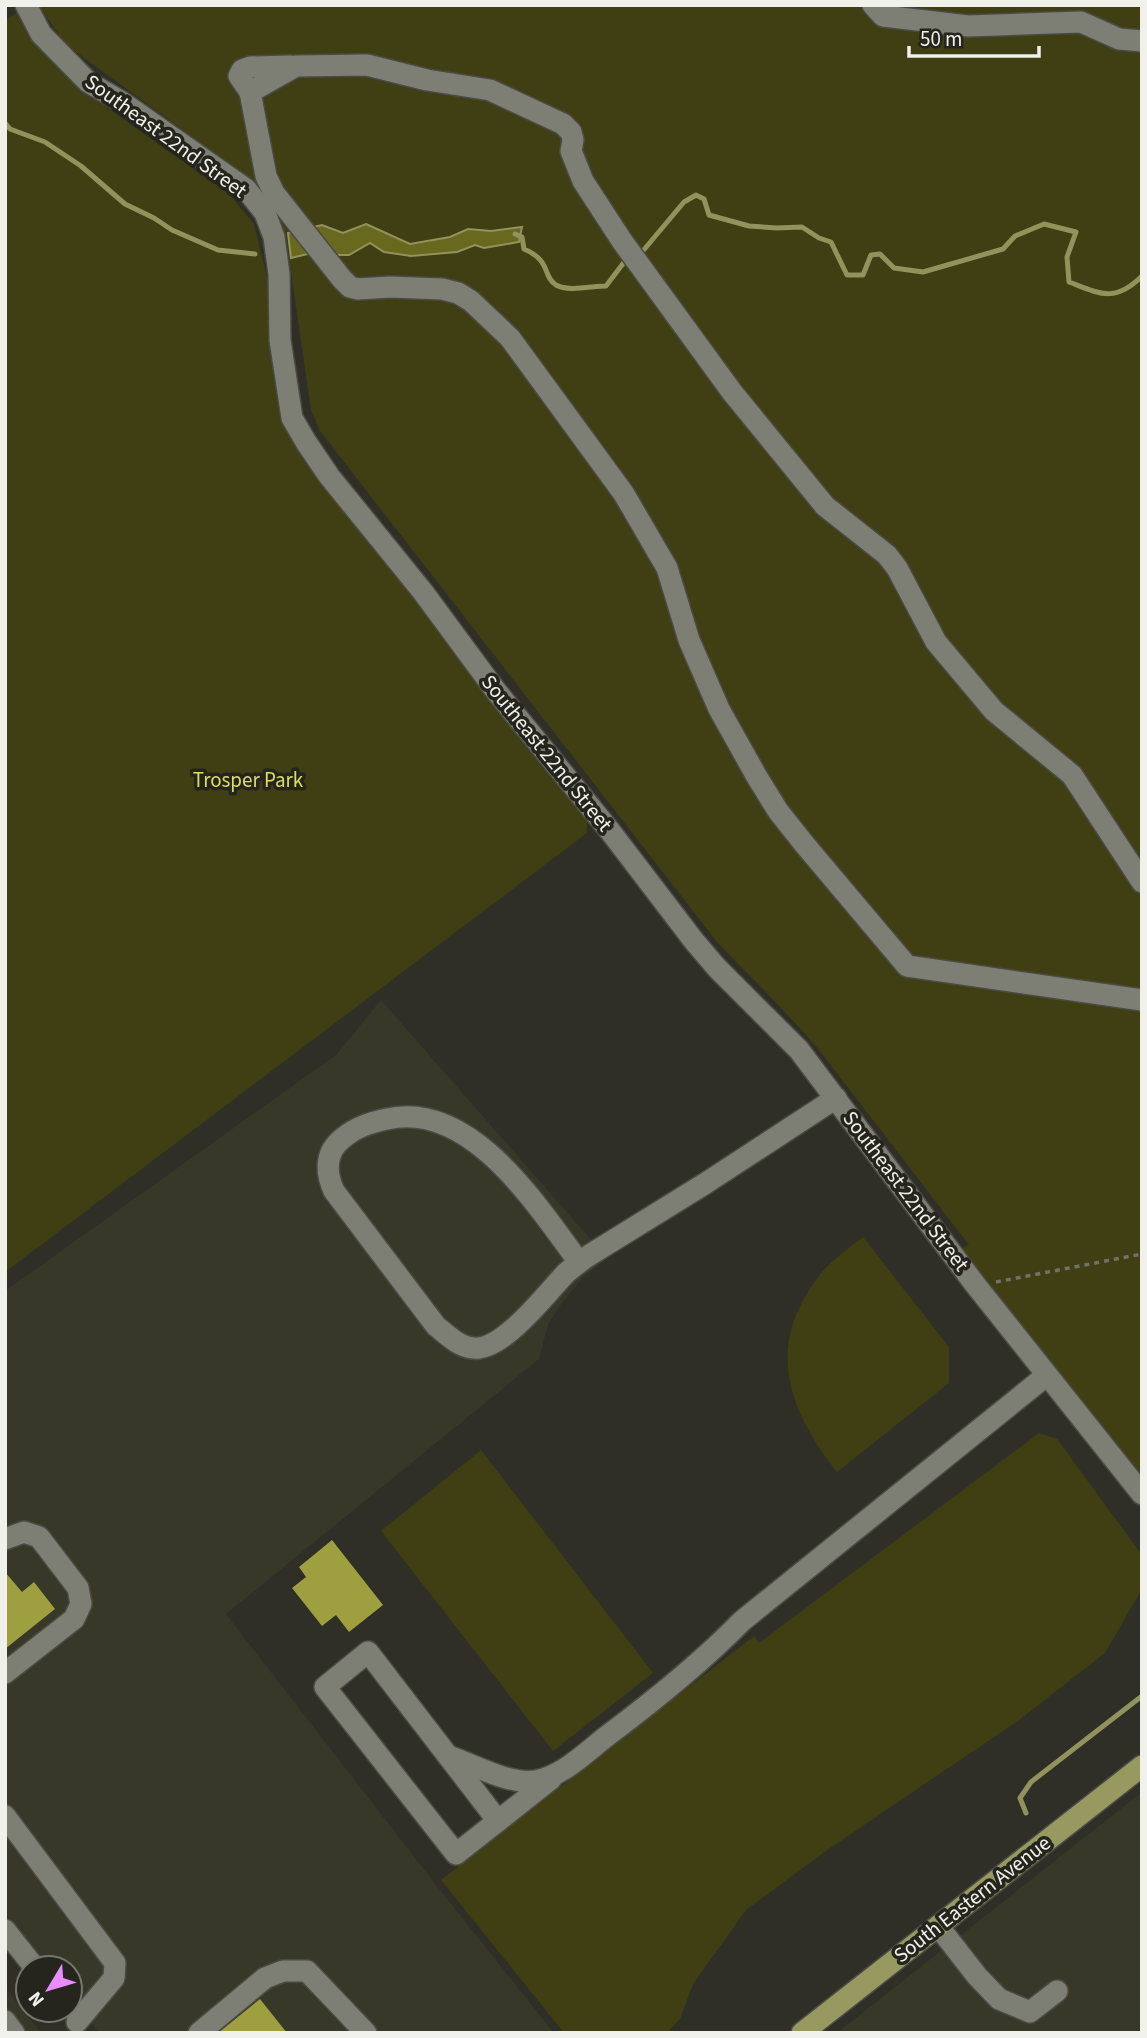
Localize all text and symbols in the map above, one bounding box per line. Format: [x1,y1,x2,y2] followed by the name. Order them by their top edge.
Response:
[909,14,1038,58] scale bar
[920,24,962,54] text: 50 m
[79,67,253,205] street label: Southeast 22nd Street
[474,668,620,838] street label: Southeast 22nd Street
[193,765,304,795] park label: Trosper Park
[836,1105,976,1277] street label: Southeast 22nd Street
[887,1828,1057,1970] street label: South Eastern Avenue
[14,1954,84,2024] north arrow
[22,1985,51,2012] text: N

